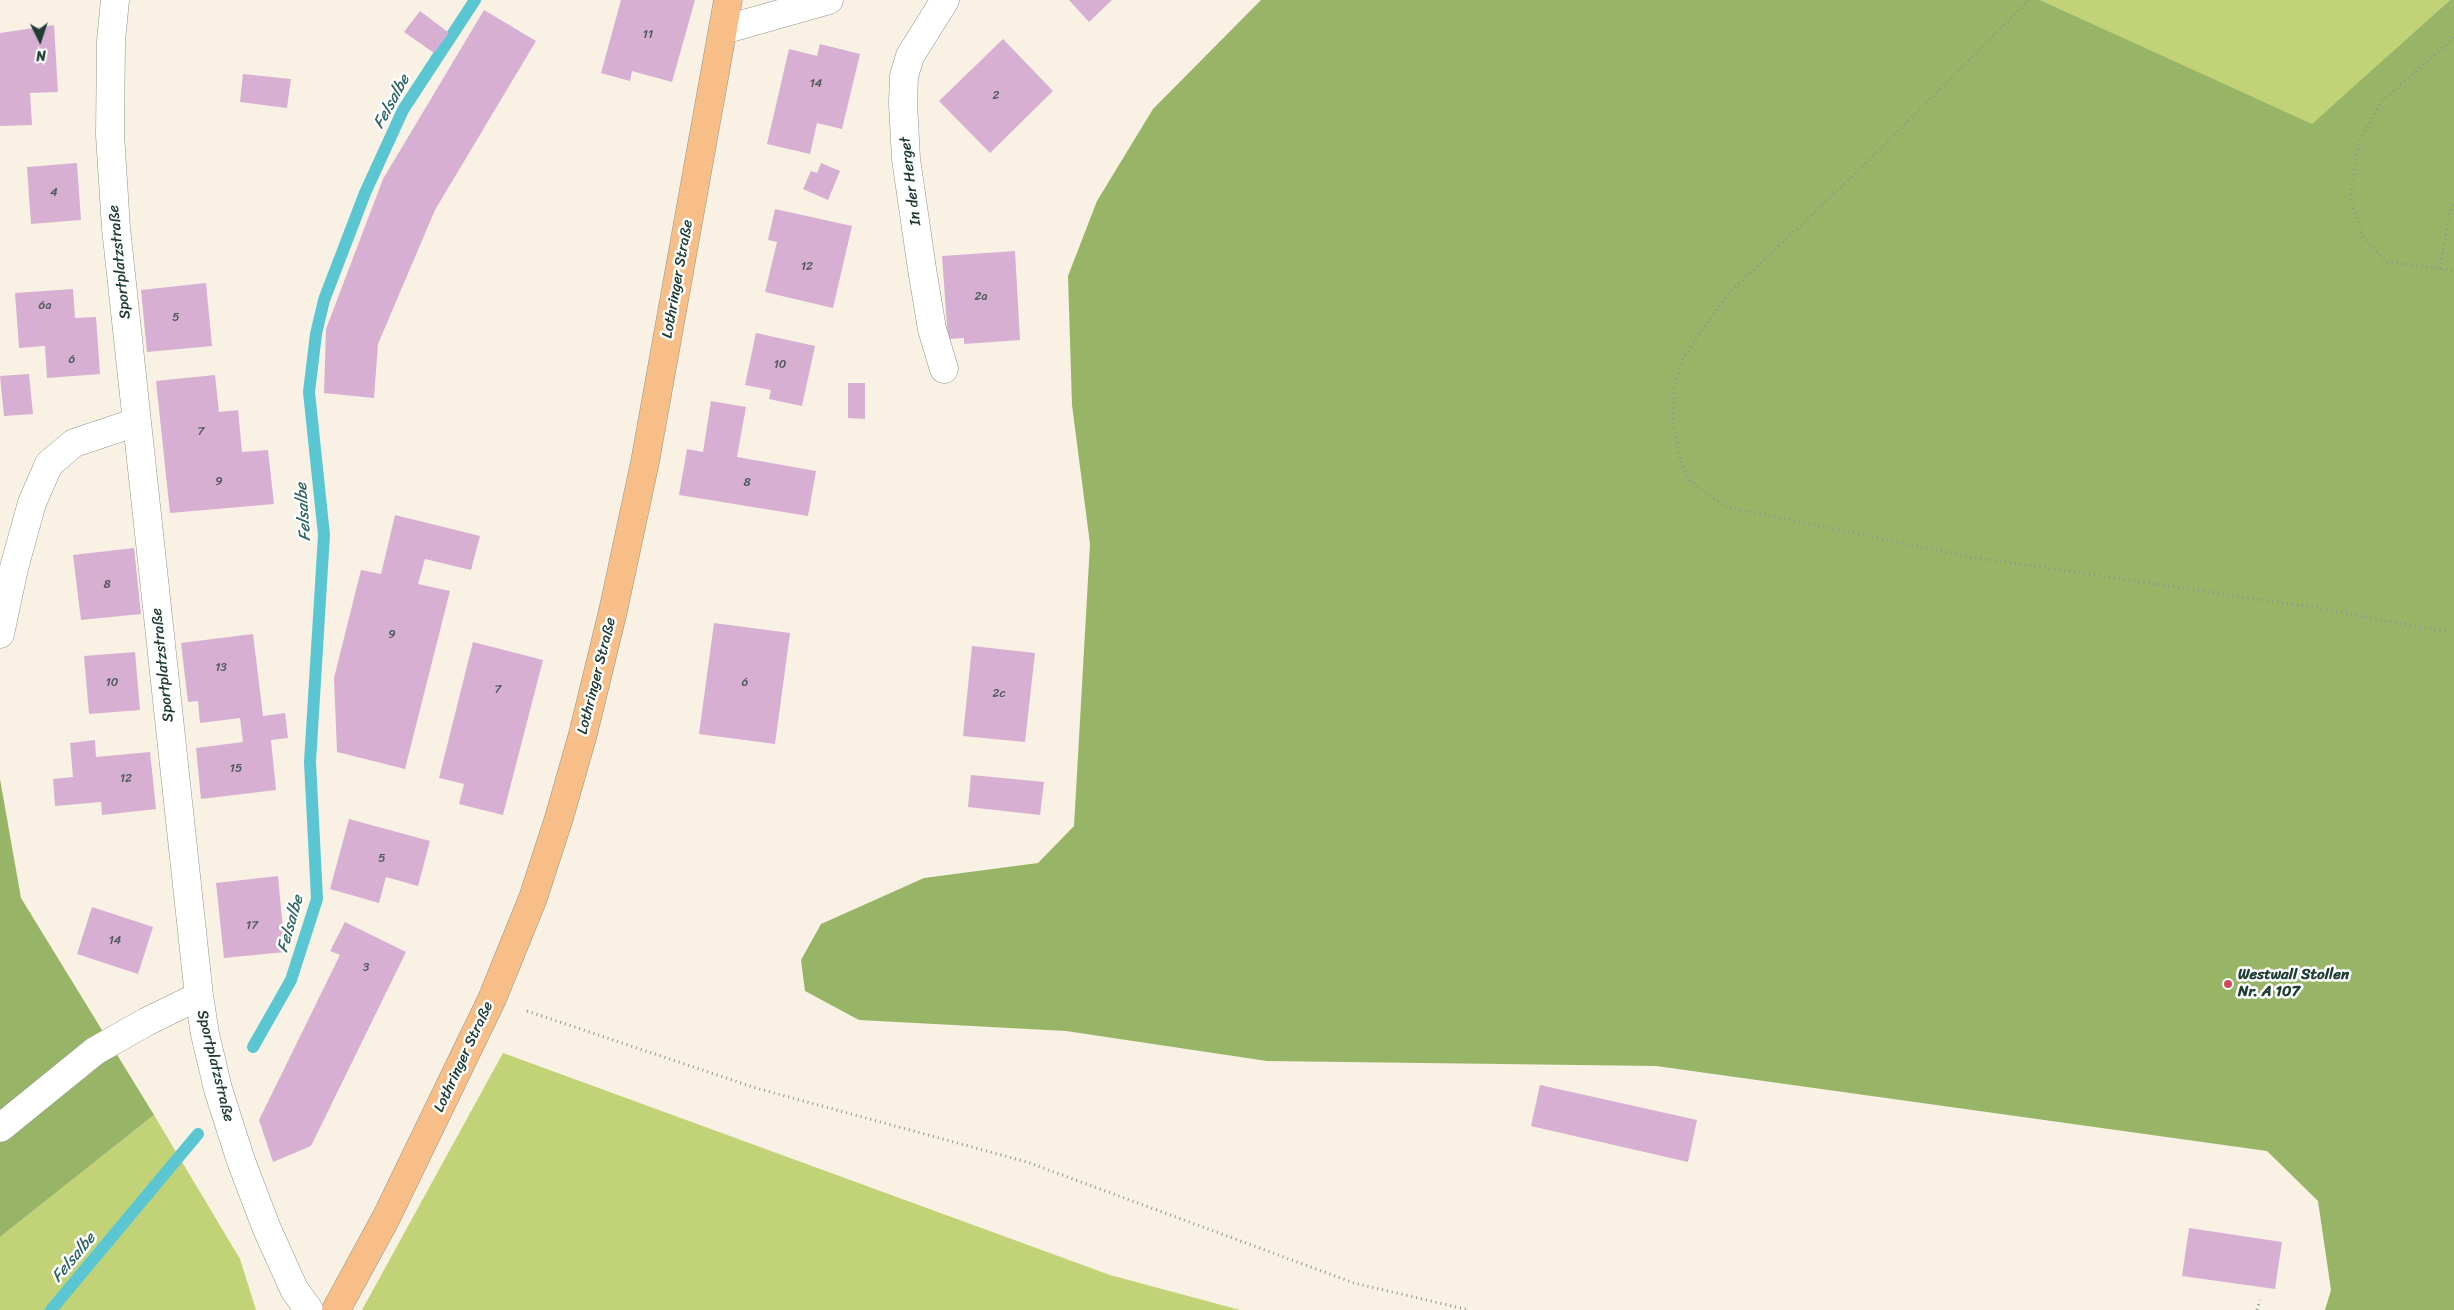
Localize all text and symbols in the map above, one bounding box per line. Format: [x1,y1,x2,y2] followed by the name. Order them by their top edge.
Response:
[15,15,65,65] north arrow
[643,28,653,42] house number: 11
[35,43,47,68] text: N
[370,72,414,132] water label: Felsalbe
[810,77,822,91] house number: 14
[993,89,999,103] house number: 2
[897,136,925,226] street label: In der Herget
[50,186,58,200] house number: 4
[105,204,135,320] street label: Sportplatzstraße
[659,218,697,340] street label: Lothringer Straße
[801,260,813,274] house number: 12
[975,290,987,304] house number: 2a
[39,299,51,313] house number: 6a
[172,311,180,325] house number: 5
[69,353,75,367] house number: 6
[774,358,786,372] house number: 10
[198,425,204,439] house number: 7
[215,475,223,489] house number: 9
[743,476,751,490] house number: 8
[292,482,316,542] water label: Felsalbe
[103,578,111,592] house number: 8
[148,607,178,723] street label: Sportplatzstraße
[574,616,620,736] street label: Lothringer Straße
[388,628,396,642] house number: 9
[215,661,227,675] house number: 13
[106,676,118,690] house number: 10
[742,676,748,690] house number: 6
[495,683,501,697] house number: 7
[993,687,1005,701] house number: 2c
[230,762,242,776] house number: 15
[120,772,132,786] house number: 12
[378,852,386,866] house number: 5
[274,894,308,954] water label: Felsalbe
[246,919,258,933] house number: 17
[109,934,121,948] house number: 14
[363,961,369,975] house number: 3
[2238,966,2349,1001] place label: Westwall Stollen Nr. A 107
[2222,978,2234,990] marker: Westwall Stollen Nr. A 107
[431,999,497,1115] street label: Lothringer Straße
[192,1008,238,1124] street label: Sportplatzstraße
[48,1230,100,1286] water label: Felsalbe

